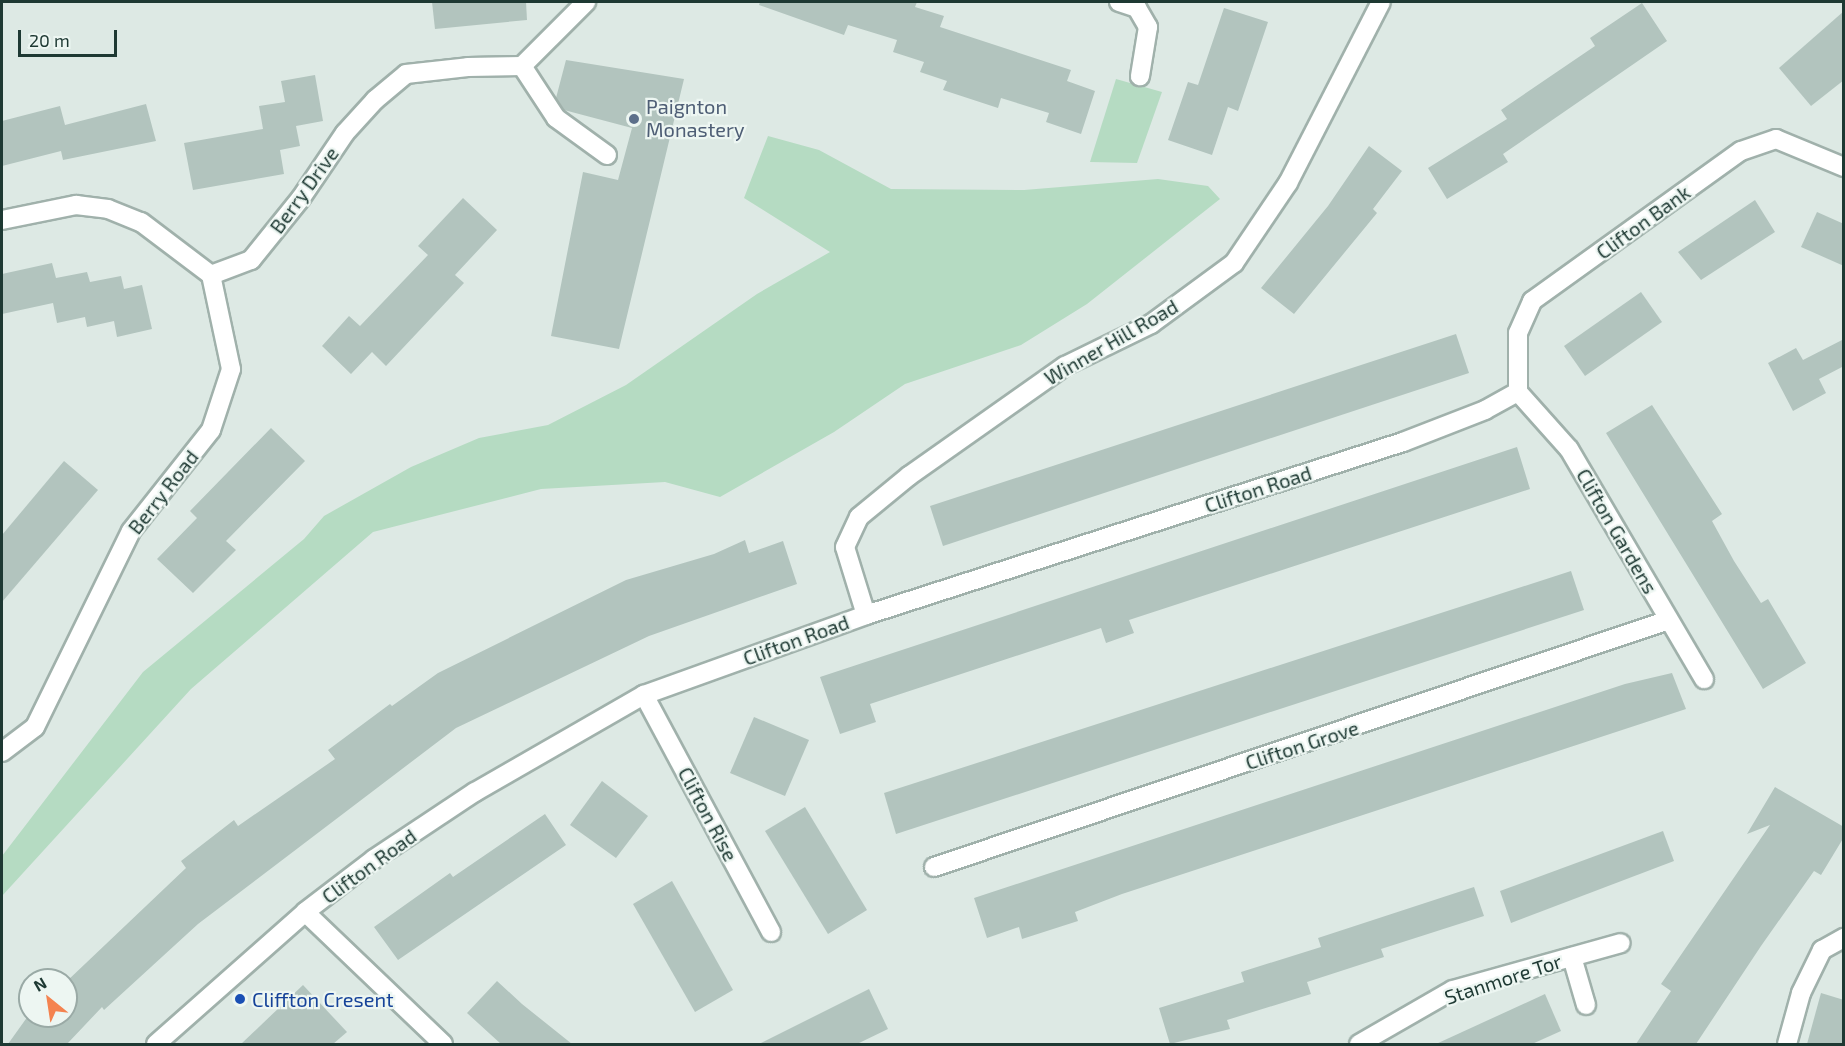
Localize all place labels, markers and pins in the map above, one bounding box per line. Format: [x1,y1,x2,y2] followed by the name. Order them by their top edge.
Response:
[646,95,745,142] place label: Paignton Monastery
[627,112,641,126] marker: Paignton Monastery
[252,987,394,1011] place label: Cliffton Cresent
[233,992,247,1006] marker: Cliffton Cresent

